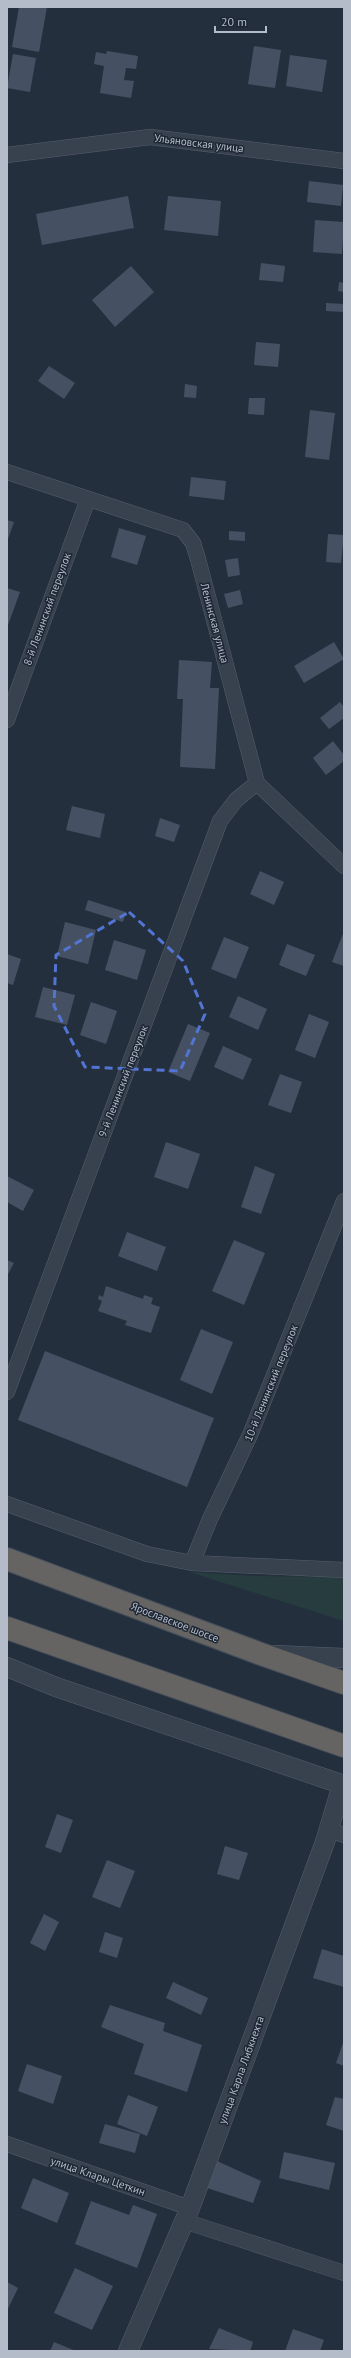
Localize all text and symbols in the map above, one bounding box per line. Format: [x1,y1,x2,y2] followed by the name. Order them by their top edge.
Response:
[215,8,266,34] scale bar
[221,14,247,29] text: 20 m
[153,131,245,155] street label: Ульяновская улица
[20,550,74,667] street label: 8-й Ленинский переулок
[197,581,232,664] street label: Ленинская улица
[95,1022,151,1139] street label: 9-й Ленинский переулок
[241,1322,301,1443] street label: 10-й Ленинский переулок
[129,1599,221,1645] street label: Ярославское шоссе
[215,2014,267,2126] street label: улица Карла Либкнехта
[49,2153,147,2199] street label: улица Клары Цеткин

